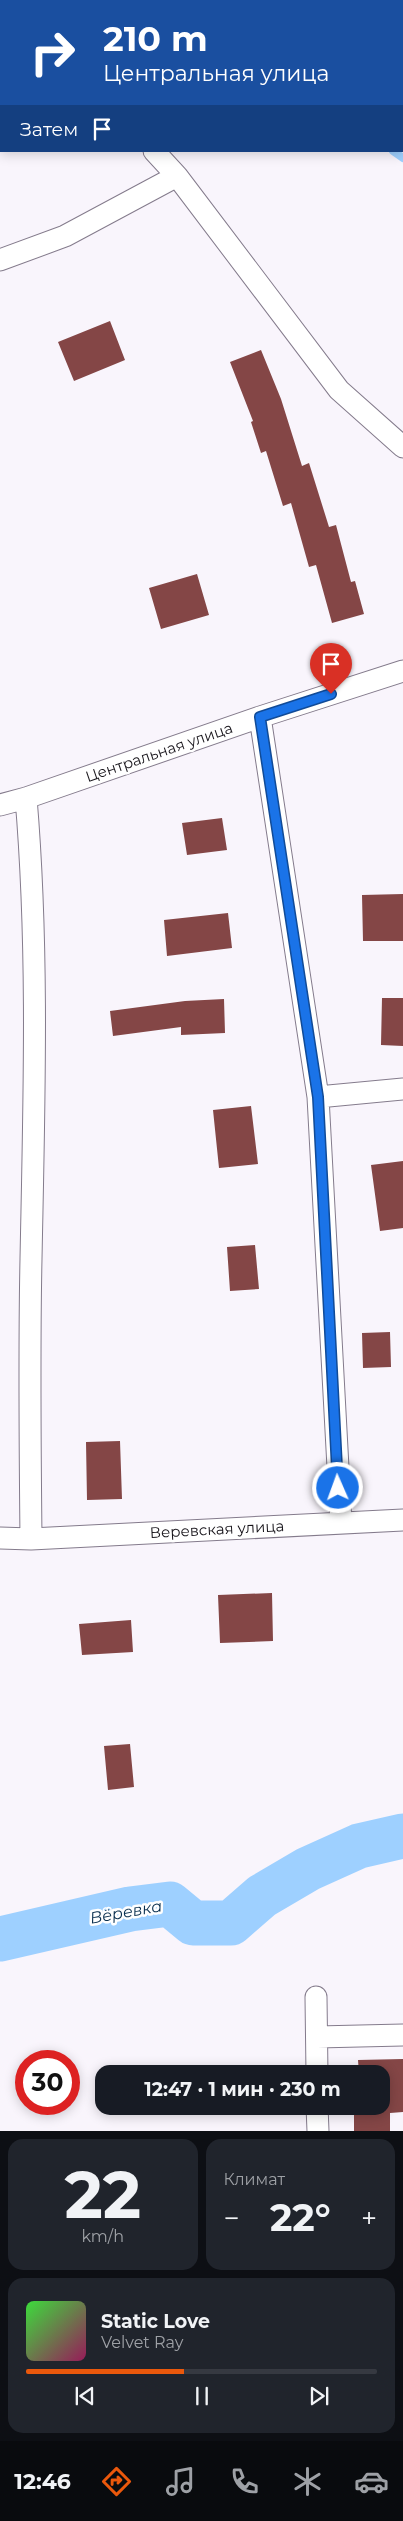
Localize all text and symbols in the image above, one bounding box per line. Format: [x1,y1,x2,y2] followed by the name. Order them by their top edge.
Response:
[103,17,208,60] text: 210 m
[20,20,85,85] icon: right
[103,60,329,87] text: Центральная улица
[88,115,116,143] icon: arrive
[20,118,78,141] text: Затем
[310,643,352,694] pin
[317,650,345,678] icon: arrive
[83,718,235,786] street label: Центральная улица
[311,1461,363,1513] position arrow
[149,1516,285,1542] street label: Веревская улица
[89,1896,163,1928] water label: Вёревка
[15,2050,80,2115] speed limit sign: 30
[144,2078,341,2101] text: 12:47 · 1 мин · 230 m
[64,2155,141,2234] text: 22
[224,2170,285,2189] text: Климат
[270,2194,331,2241] text: 22°
[224,2201,240,2235] text: −
[361,2201,377,2235] text: +
[81,2227,124,2246] text: km/h
[101,2310,210,2333] text: Static Love
[101,2333,183,2352] text: Velvet Ray
[71,2382,99,2410] icon: previous
[188,2382,216,2410] icon: pause
[305,2382,333,2410] icon: next
[99,2464,134,2499] icon: directions
[163,2464,198,2499] icon: music
[227,2464,262,2499] icon: phone
[290,2464,325,2499] icon: climate
[354,2464,389,2499] icon: car
[14,2468,71,2495] text: 12:46

